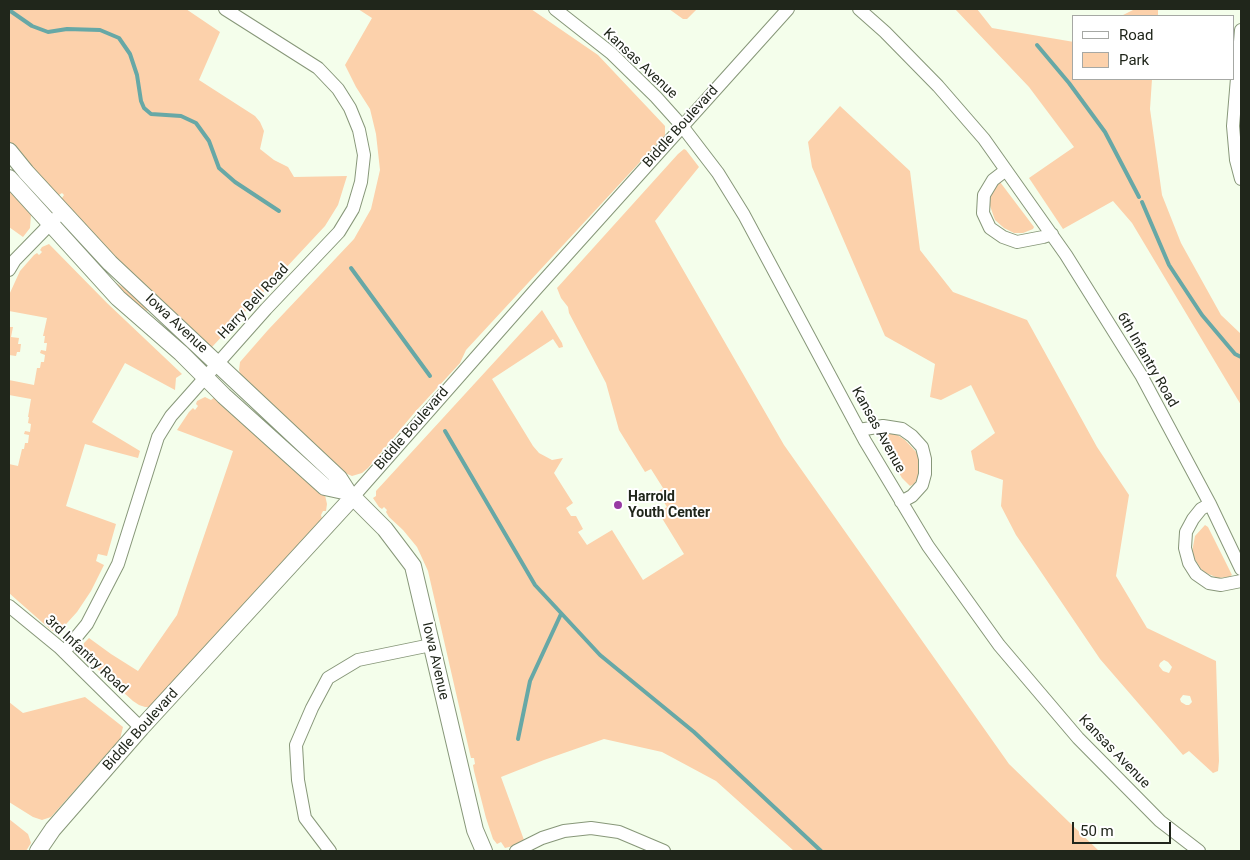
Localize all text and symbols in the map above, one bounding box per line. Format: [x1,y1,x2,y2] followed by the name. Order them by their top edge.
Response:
[1072,15,1235,80] legend
[599,25,681,103] street label: Kansas Avenue
[1119,26,1153,44] text: Road
[1119,51,1149,69] text: Park
[640,83,722,171] street label: Biddle Boulevard
[215,261,293,343] street label: Harry Bell Road
[141,291,211,357] street label: Iowa Avenue
[1113,309,1181,411] street label: 6th Infantry Road
[371,384,453,474] street label: Biddle Boulevard
[848,384,908,476] street label: Kansas Avenue
[628,489,710,522] place label: Harrold Youth Center
[612,499,624,511] marker: Harrold Youth Center
[41,612,131,698] street label: 3rd Infantry Road
[418,621,452,701] street label: Iowa Avenue
[100,686,182,774] street label: Biddle Boulevard
[1075,712,1153,792] street label: Kansas Avenue
[1075,812,1174,844] scale bar
[1080,822,1114,840] text: 50 m

